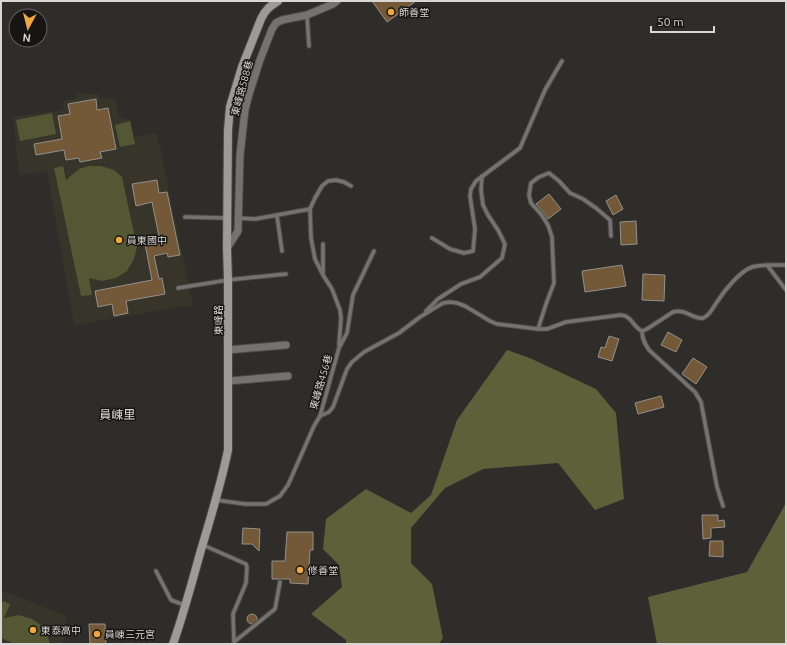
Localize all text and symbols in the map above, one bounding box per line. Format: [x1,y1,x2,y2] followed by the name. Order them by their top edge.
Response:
[386,7,396,17] marker: 師善堂
[399,7,429,18] place label: 師善堂
[8,8,48,48] north arrow
[651,8,714,34] scale bar
[657,15,684,28] text: 50 m
[22,31,32,44] text: N
[229,59,255,117] street label: 東峰路588巷
[114,235,124,245] marker: 員東國中
[127,235,167,246] place label: 員東國中
[213,305,224,335] street label: 東峰路
[308,353,334,411] street label: 東峰路456巷
[99,408,135,421] district label: 員崠里
[295,565,305,575] marker: 修善堂
[307,565,338,576] place label: 修善堂
[28,625,38,635] marker: 東泰高中
[41,625,81,636] place label: 東泰高中
[92,629,102,639] marker: 員崠三元宮
[105,629,155,640] place label: 員崠三元宮

